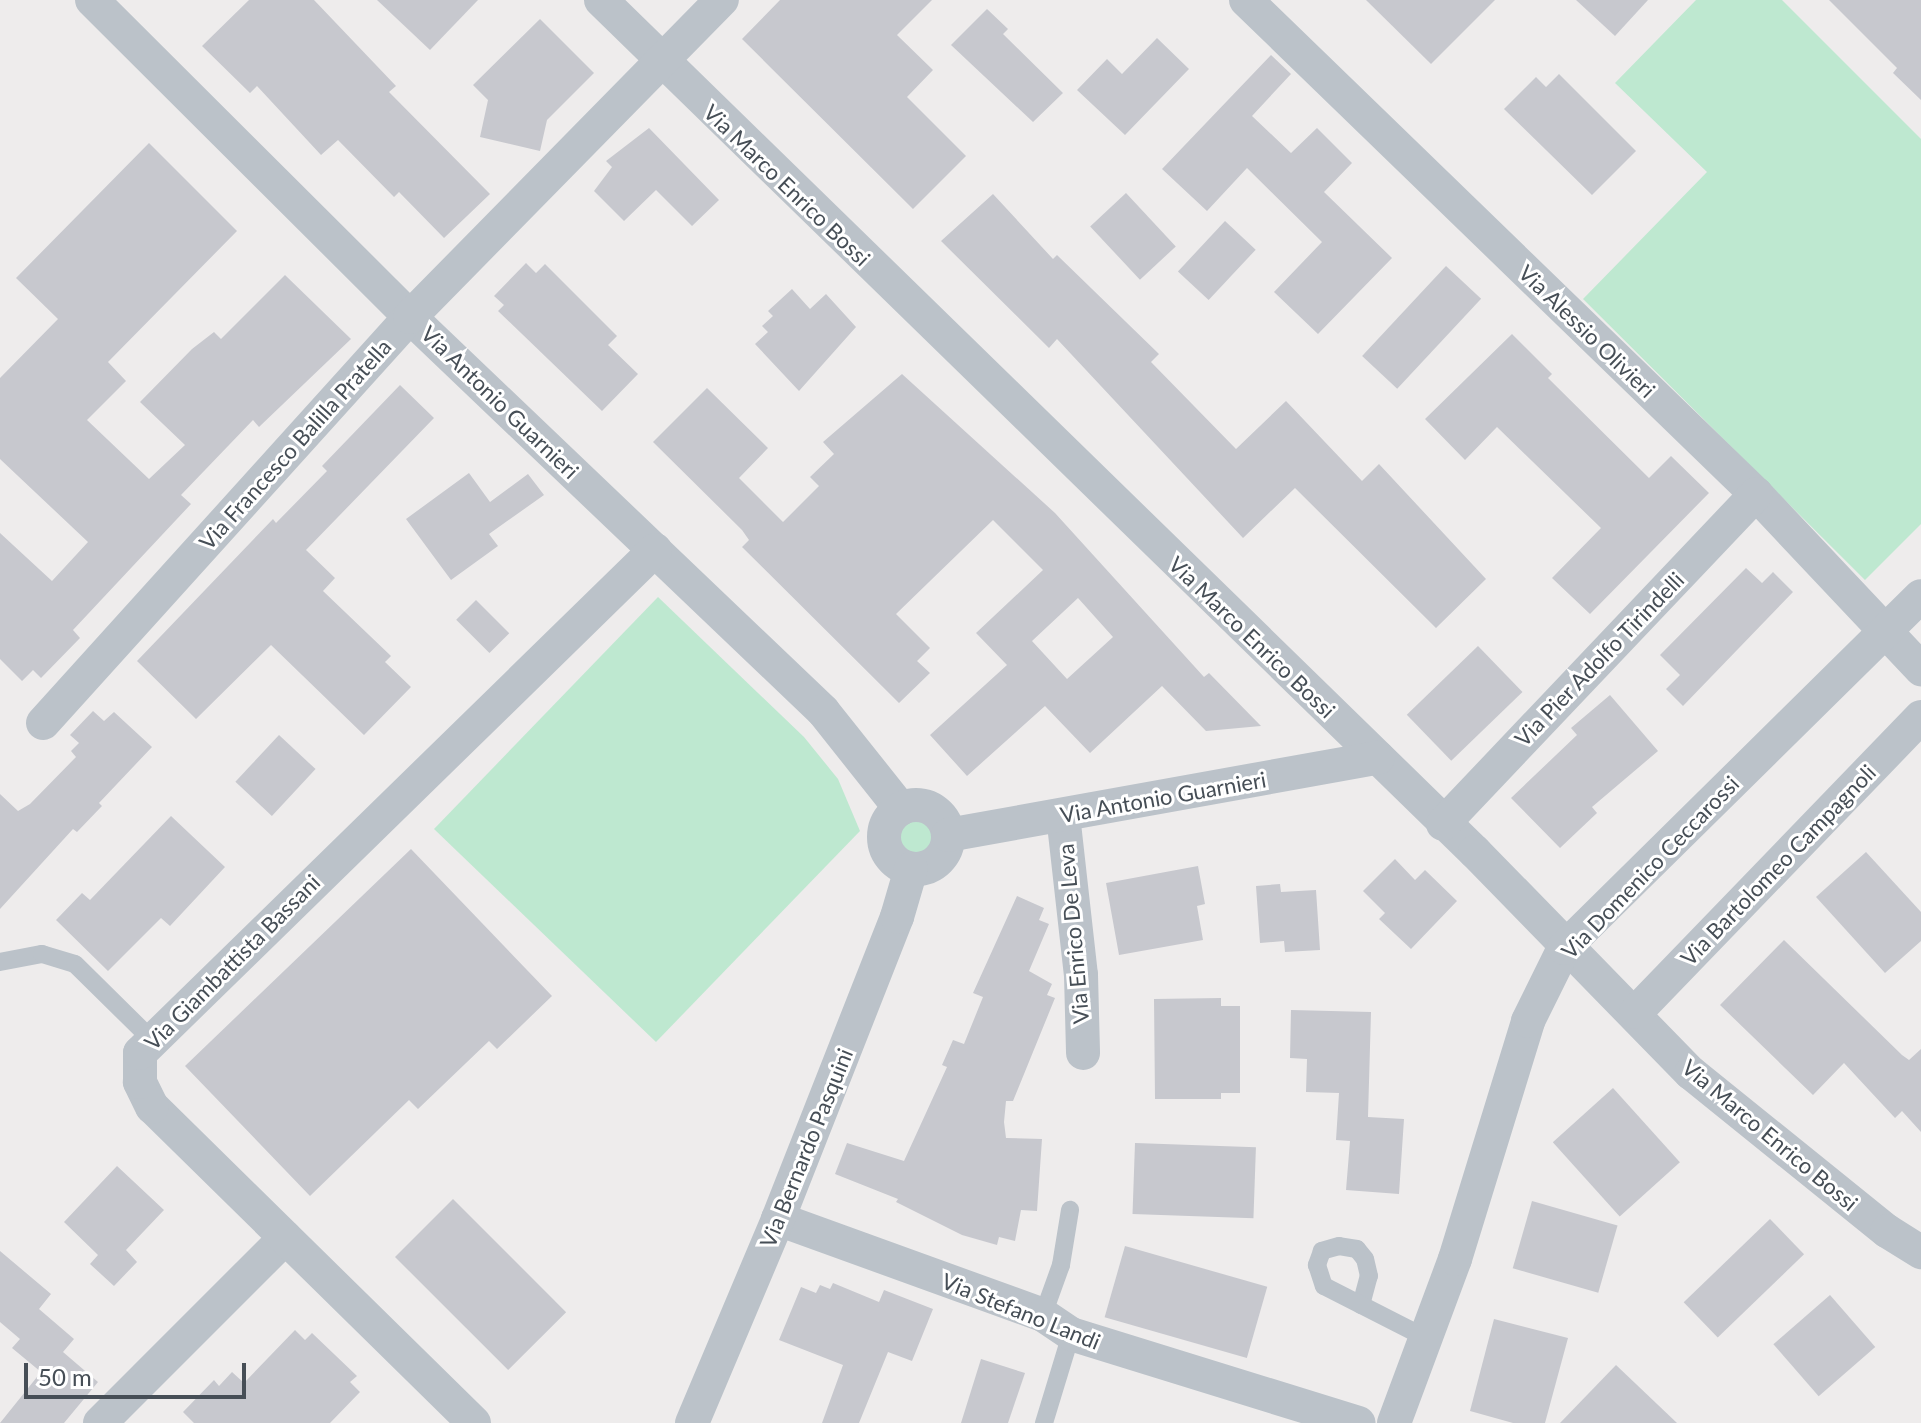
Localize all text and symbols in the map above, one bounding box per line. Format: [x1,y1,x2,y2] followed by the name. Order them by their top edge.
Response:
[698,99,876,271] street label: Via Marco Enrico Bossi
[1513,259,1661,403] street label: Via Alessio Olivieri
[416,320,584,484] street label: Via Antonio Guarnieri
[194,333,396,555] street label: Via Francesco Balilla Pratella
[1163,551,1341,723] street label: Via Marco Enrico Bossi
[1508,566,1690,752] street label: Via Pier Adolfo Tirindelli
[1675,759,1881,971] street label: Via Bartolomeo Campagnoli
[1058,766,1268,828] street label: Via Antonio Guarnieri
[1556,770,1744,964] street label: Via Domenico Ceccarossi
[1052,843,1094,1025] street label: Via Enrico De Leva
[139,869,325,1055] street label: Via Giambattista Bassani
[754,1045,858,1251] street label: Via Bernardo Pasquini
[1677,1054,1863,1216] street label: Via Marco Enrico Bossi
[938,1267,1104,1355] street label: Via Stefano Landi
[28,1347,250,1397] scale bar
[38,1362,92,1391] text: 50 m

